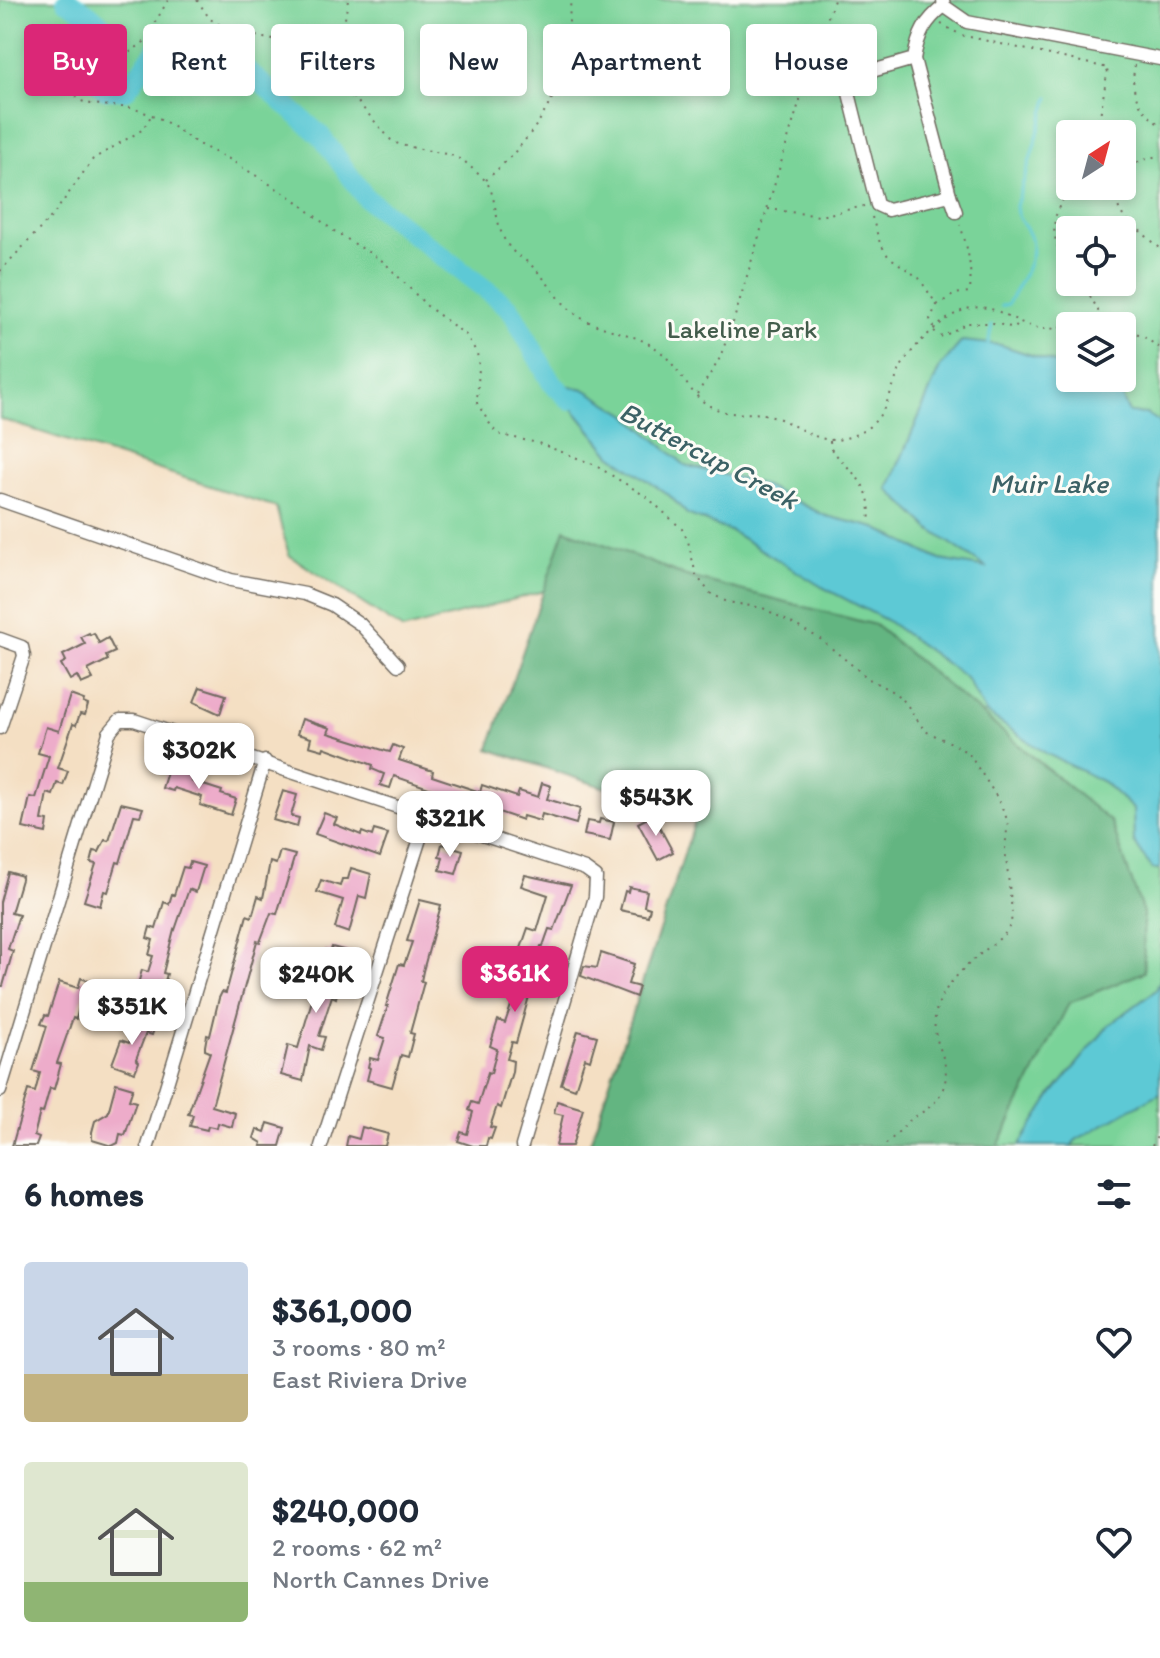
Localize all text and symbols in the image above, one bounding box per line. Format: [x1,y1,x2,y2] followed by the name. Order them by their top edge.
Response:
[24,24,127,96] chip: Buy
[143,24,255,96] chip: Rent
[271,24,404,96] chip: Filters
[420,24,527,96] chip: New
[543,24,730,96] chip: Apartment
[746,24,877,96] chip: House
[1056,120,1136,200] north arrow
[1056,120,1136,392] map controls
[1056,216,1136,296] button: locate
[1056,312,1136,392] button: layers
[667,313,817,345] park label: Lakeline Park
[614,394,806,517] water label: Buttercup Creek
[990,466,1110,500] water label: Muir Lake
[143,723,255,791] pin: $302K
[162,733,236,765] text: $302K
[600,770,712,838] pin: $543K
[619,780,693,812] text: $543K
[394,791,506,859] pin: $321K
[415,801,485,833] text: $321K
[459,946,571,1014] pin: $361K
[260,947,372,1015] pin: $240K
[480,956,550,988] text: $361K
[278,957,354,989] text: $240K
[76,979,188,1047] pin: $351K
[97,989,167,1021] text: $351K
[1092,1172,1136,1216] icon: filters
[24,1174,144,1215] text: 6 homes
[272,1290,412,1331] text: $361,000
[88,1294,184,1390] icon: home
[1092,1320,1136,1364] icon: heart
[272,1331,446,1363] text: 3 rooms · 80 m²
[272,1363,467,1395] text: East Riviera Drive
[272,1490,419,1531] text: $240,000
[88,1494,184,1590] icon: home
[1092,1520,1136,1564] icon: heart
[272,1531,442,1563] text: 2 rooms · 62 m²
[272,1563,489,1595] text: North Cannes Drive

